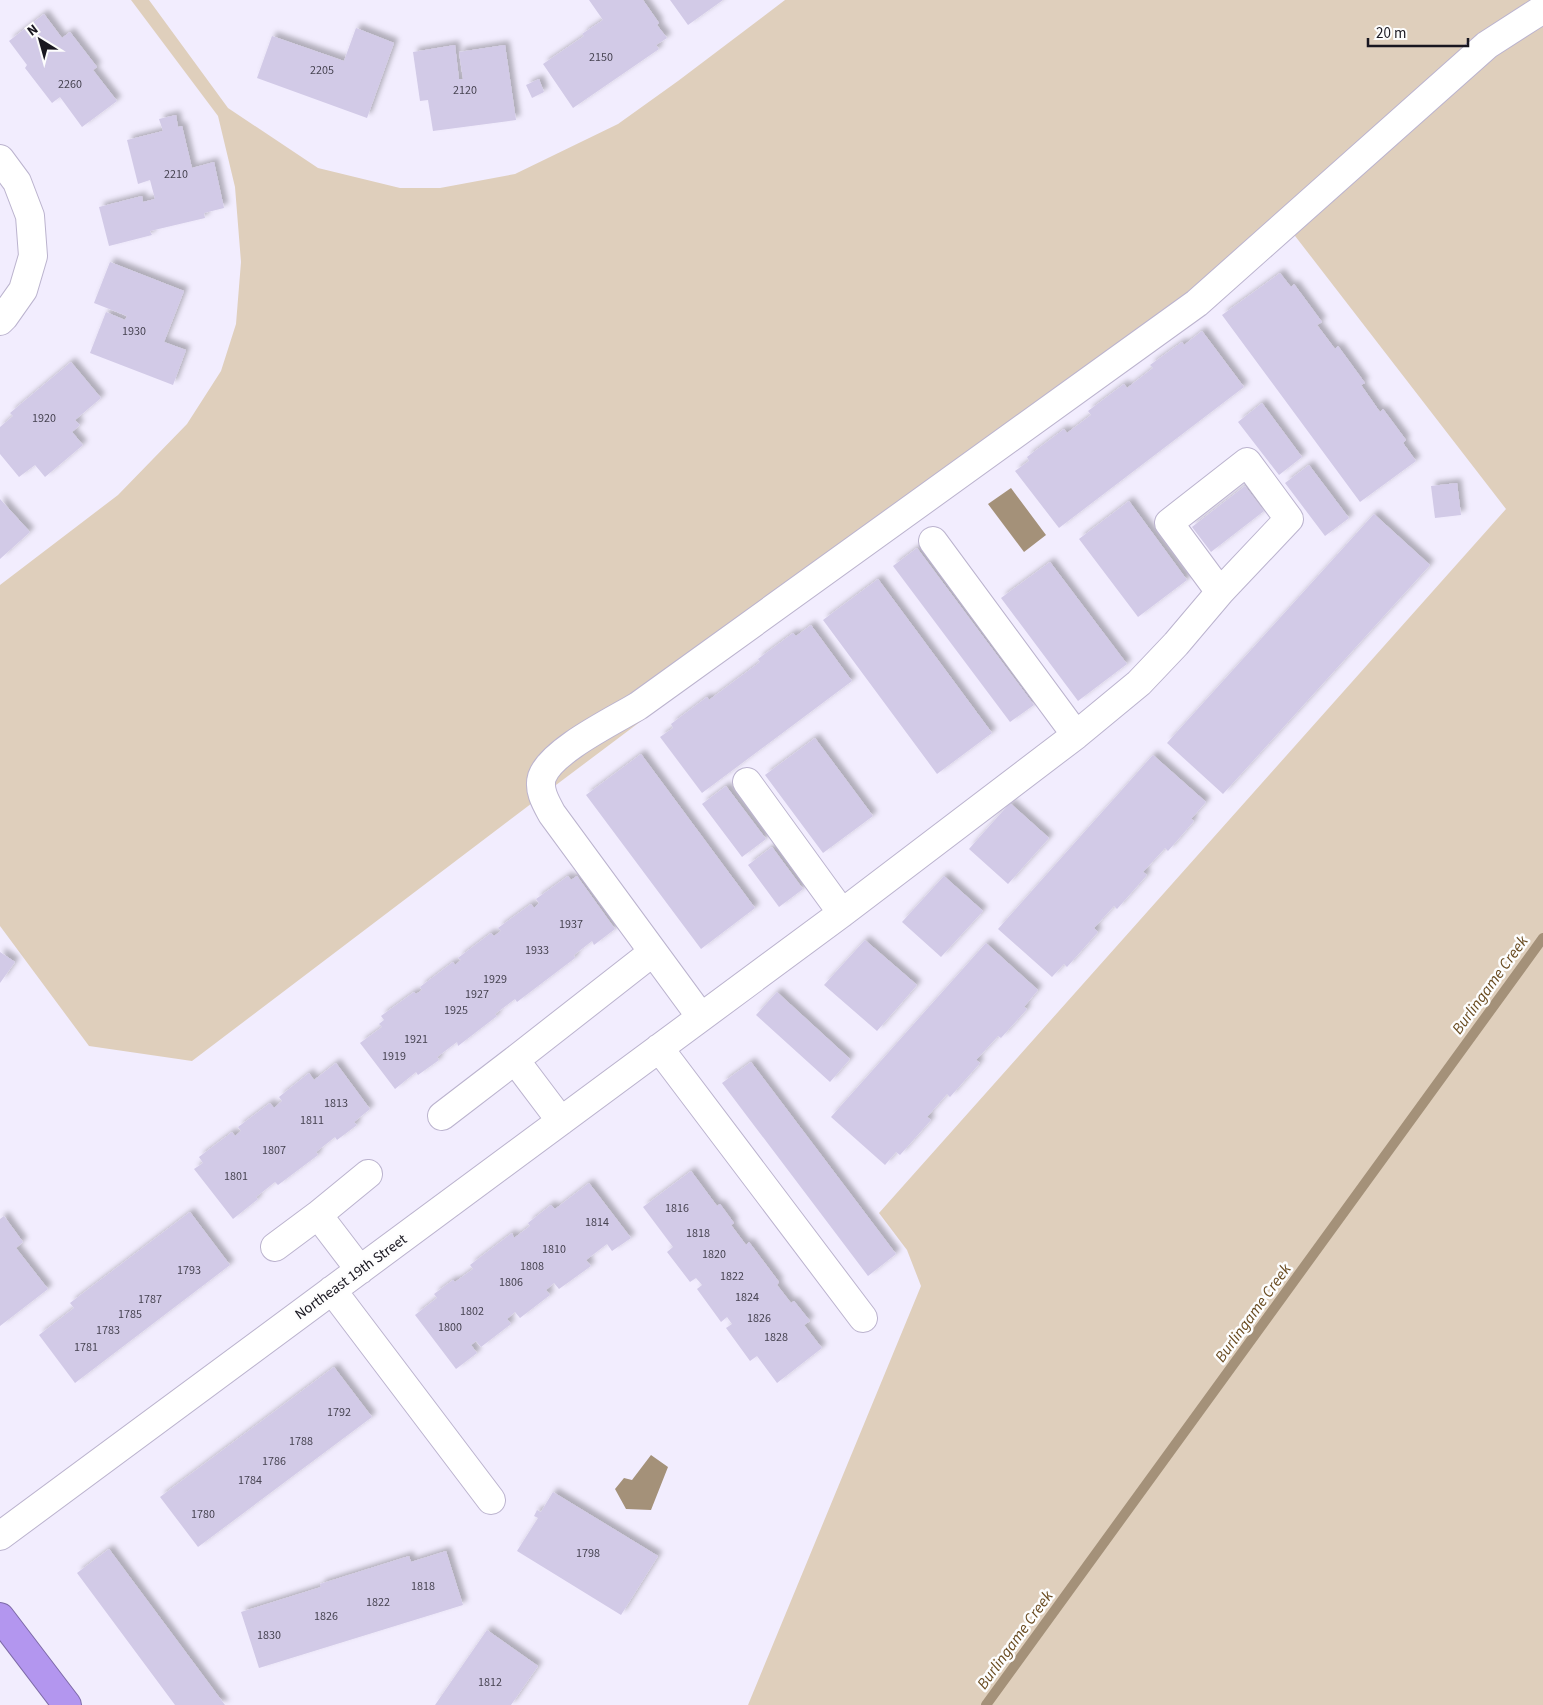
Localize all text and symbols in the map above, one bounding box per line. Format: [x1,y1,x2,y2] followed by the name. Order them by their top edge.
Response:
[15,15,65,65] north arrow
[1368,15,1468,47] scale bar
[23,20,43,41] text: N
[1376,23,1406,44] text: 20 m
[589,49,613,66] house number: 2150
[310,62,334,79] house number: 2205
[58,76,82,93] house number: 2260
[453,82,477,99] house number: 2120
[164,166,188,183] house number: 2210
[122,323,146,340] house number: 1930
[32,410,56,427] house number: 1920
[559,916,583,933] house number: 1937
[1447,931,1533,1039] water label: Burlingame Creek
[525,942,549,959] house number: 1933
[483,971,507,988] house number: 1929
[465,986,489,1003] house number: 1927
[444,1002,468,1019] house number: 1925
[404,1031,428,1048] house number: 1921
[382,1048,406,1065] house number: 1919
[324,1095,348,1112] house number: 1813
[300,1112,324,1129] house number: 1811
[262,1142,286,1159] house number: 1807
[224,1168,248,1185] house number: 1801
[665,1200,689,1217] house number: 1816
[585,1214,609,1231] house number: 1814
[686,1225,710,1242] house number: 1818
[291,1229,411,1325] street label: Northeast 19th Street
[542,1241,566,1258] house number: 1810
[702,1246,726,1263] house number: 1820
[520,1258,544,1275] house number: 1808
[1210,1259,1296,1367] water label: Burlingame Creek
[177,1262,201,1279] house number: 1793
[720,1268,744,1285] house number: 1822
[499,1274,523,1291] house number: 1806
[735,1289,759,1306] house number: 1824
[138,1291,162,1308] house number: 1787
[460,1303,484,1320] house number: 1802
[118,1306,142,1323] house number: 1785
[747,1310,771,1327] house number: 1826
[438,1319,462,1336] house number: 1800
[96,1322,120,1339] house number: 1783
[764,1329,788,1346] house number: 1828
[74,1339,98,1356] house number: 1781
[327,1404,351,1421] house number: 1792
[289,1433,313,1450] house number: 1788
[262,1453,286,1470] house number: 1786
[238,1472,262,1489] house number: 1784
[191,1506,215,1523] house number: 1780
[576,1545,600,1562] house number: 1798
[411,1578,435,1595] house number: 1818
[972,1586,1058,1694] water label: Burlingame Creek
[366,1594,390,1611] house number: 1822
[314,1608,338,1625] house number: 1826
[257,1627,281,1644] house number: 1830
[478,1674,502,1691] house number: 1812

